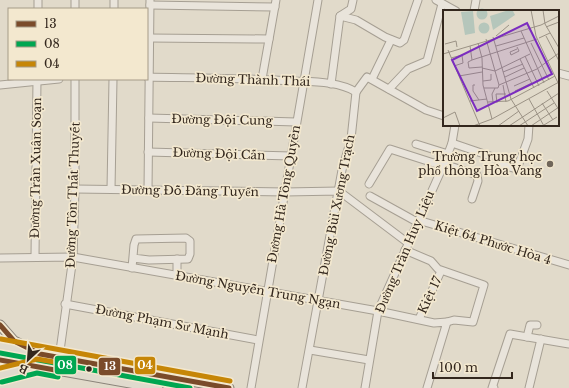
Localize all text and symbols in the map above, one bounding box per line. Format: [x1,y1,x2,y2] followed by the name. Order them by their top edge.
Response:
[8,8,148,80] legend
[443,10,559,126] inset map
[44,16,57,31] text: 13
[44,36,60,51] text: 08
[44,56,60,71] text: 04
[195,70,311,89] street label: Đường Thành Thái
[27,97,44,239] street label: Đường Trần Xuân Soạn
[171,111,274,128] street label: Đường Đội Cung
[62,121,83,268] street label: Đường Tôn Thất Thuyết
[264,124,303,264] street label: Đường Hà Tông Quyền
[315,133,358,277] street label: Đường Bùi Xương Trạch
[172,144,266,163] street label: Đường Đội Cấn
[418,149,543,178] place label: Trường Trung học phổ thông Hòa Vang
[545,159,555,169] marker: Trường Trung học phổ thông Hòa Vang
[121,182,259,199] street label: Đường Đỗ Đăng Tuyển
[372,188,437,316] street label: Đường Trần Huy Liệu
[433,218,553,267] street label: Kiệt 64 Phước Hòa 4
[174,268,342,311] street label: Đường Nguyễn Trung Ngạn
[414,273,445,316] street label: Kiệt 17
[94,301,230,342] street label: Đường Phạm Sư Mạnh
[8,340,48,380] north arrow
[433,354,512,380] scale bar
[54,355,77,375] line badge: 08
[134,356,156,375] line badge: 04
[98,357,121,376] line badge: 13
[57,358,73,372] text: 08
[137,358,153,372] text: 04
[104,359,116,373] text: 13
[439,360,478,375] text: 100 m
[16,361,31,377] text: B
[84,364,94,374] unlabelled marker

